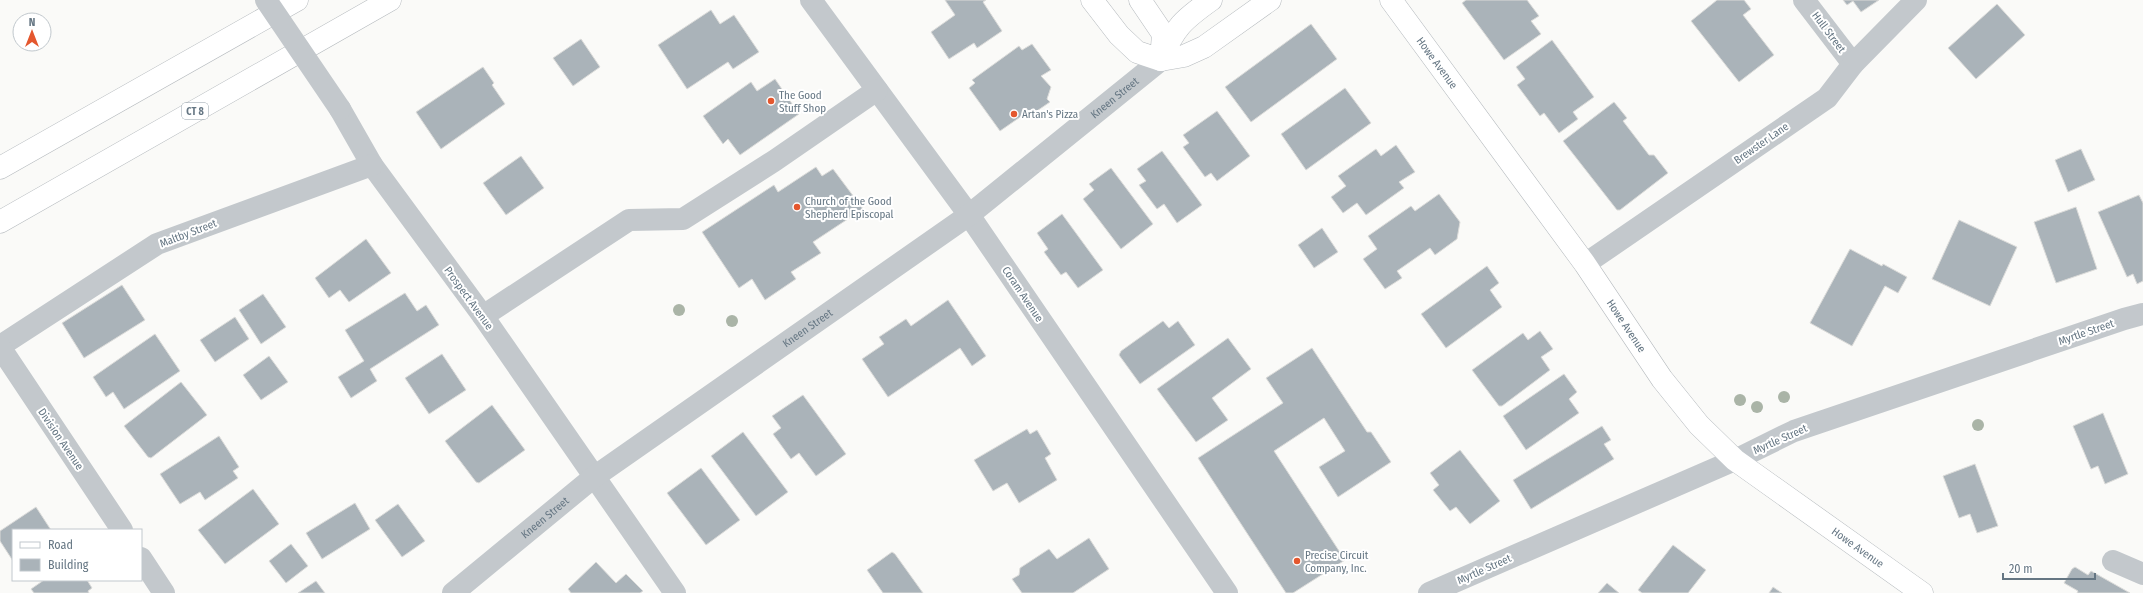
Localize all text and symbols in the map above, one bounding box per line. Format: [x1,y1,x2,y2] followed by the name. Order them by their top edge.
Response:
[1809,9,1848,56] street label: Hull Street
[12,12,52,52] north arrow
[29,16,35,29] text: N
[1414,35,1460,92] street label: Howe Avenue
[1088,74,1142,121] street label: Kneen Street
[779,89,826,115] place label: The Good Stuff Shop
[766,96,776,106] marker: The Good Stuff Shop
[182,103,208,119] road number: CT 8
[1022,108,1078,121] place label: Artan's Pizza
[1009,109,1019,119] marker: Artan's Pizza
[1732,120,1791,167] street label: Brewster Lane
[805,195,893,221] place label: Church of the Good Shepherd Episcopal
[792,202,802,212] marker: Church of the Good Shepherd Episcopal
[158,217,219,250] street label: Maltby Street
[441,264,496,332] street label: Prospect Avenue
[999,264,1046,325] street label: Coram Avenue
[1604,297,1648,355] street label: Howe Avenue
[780,306,836,350] street label: Kneen Street
[2057,317,2116,348] street label: Myrtle Street
[35,406,86,473] street label: Division Avenue
[1751,422,1810,457] street label: Myrtle Street
[519,494,572,541] street label: Kneen Street
[1829,525,1886,571] street label: Howe Avenue
[12,529,142,581] legend
[48,538,73,552] text: Road
[1305,549,1369,575] place label: Precise Circuit Company, Inc.
[1455,552,1514,587] street label: Myrtle Street
[2003,555,2095,581] scale bar
[1292,556,1302,566] marker: Precise Circuit Company, Inc.
[48,558,89,572] text: Building
[2009,562,2033,576] text: 20 m

